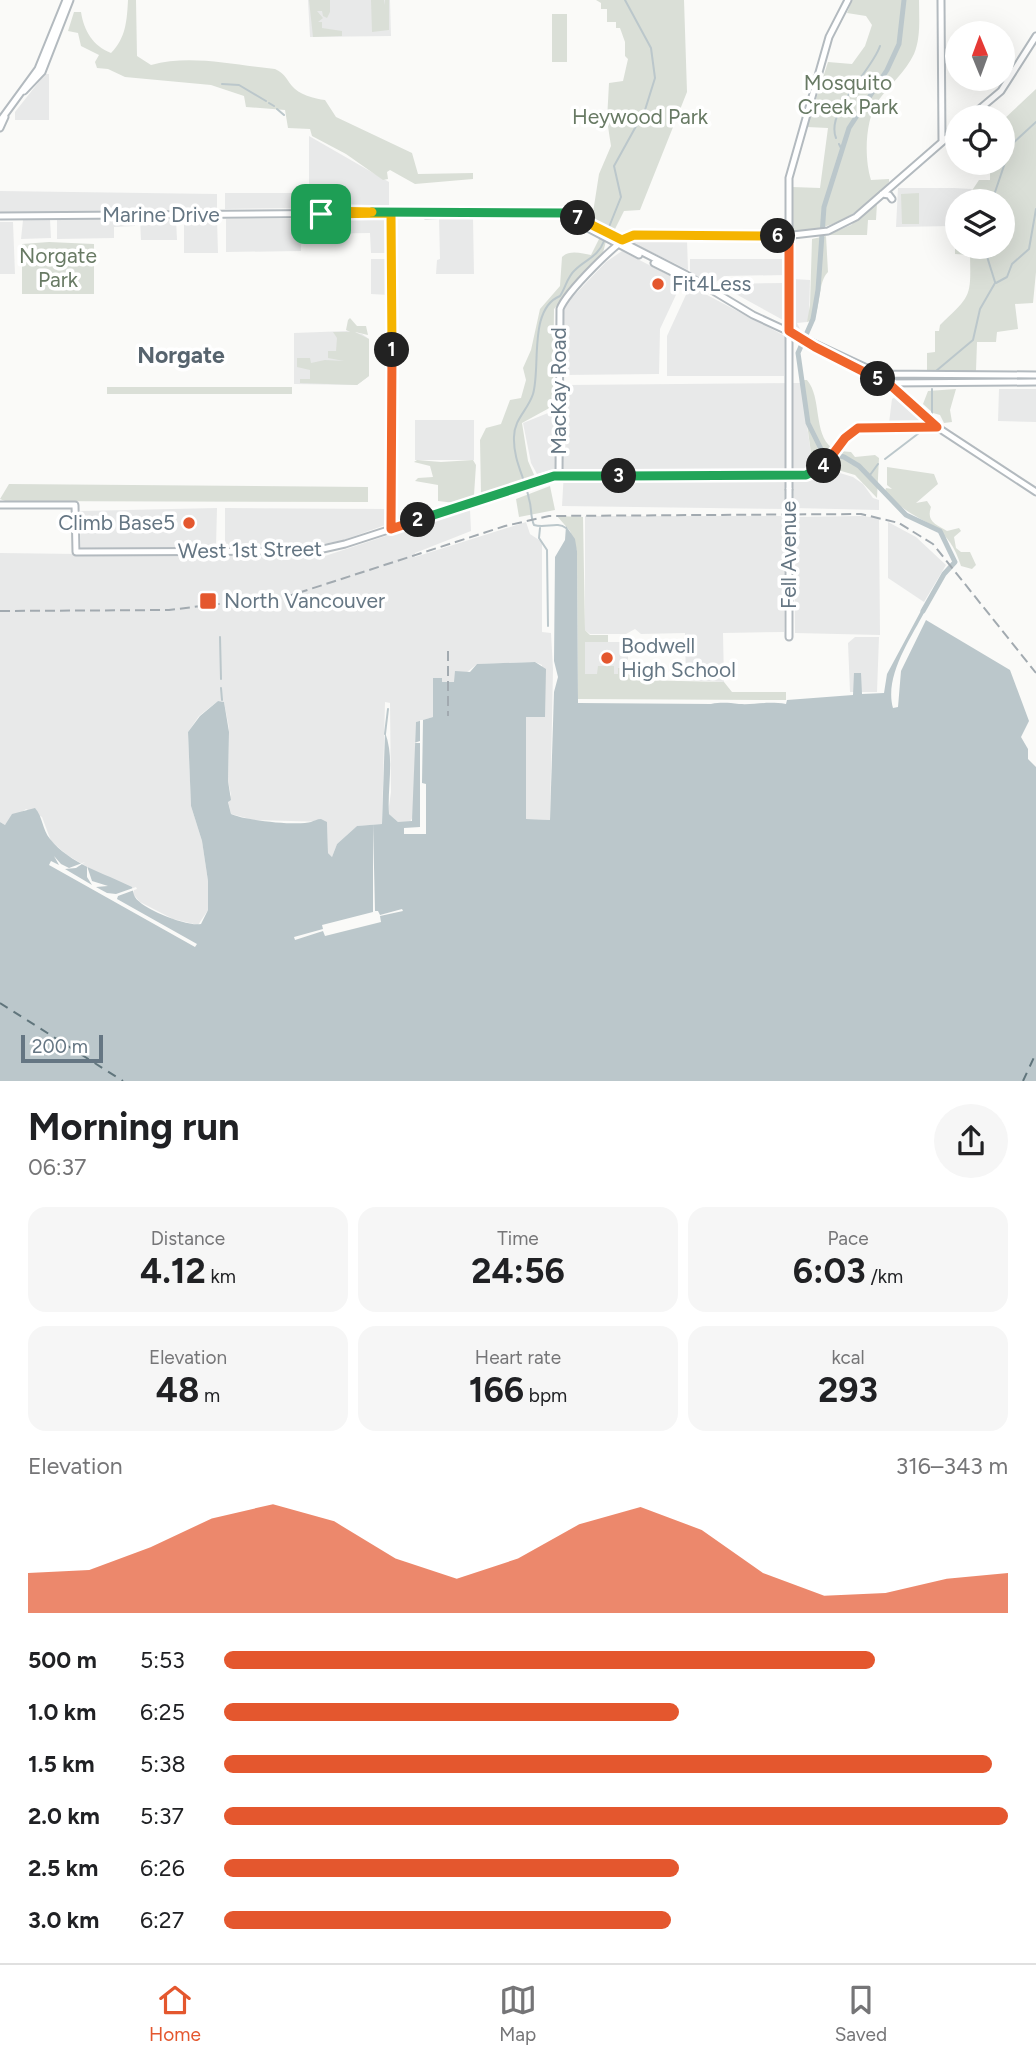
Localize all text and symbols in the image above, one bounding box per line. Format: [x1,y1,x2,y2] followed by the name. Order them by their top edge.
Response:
[945,21,1015,91] north arrow
[945,21,1015,259] map controls
[798,70,899,119] park label: Mosquito Creek Park
[572,104,709,129] park label: Heywood Park
[945,105,1015,175] button: locate
[291,184,351,244] pin
[945,189,1015,259] button: layers
[302,195,340,233] icon: arrive
[560,200,596,235] pin: 7
[102,202,220,227] street label: Marine Drive
[572,206,583,229] text: 7
[760,218,796,254] pin: 6
[772,224,783,247] text: 6
[19,243,97,292] park label: Norgate Park
[672,271,751,296] place label: Fit4Less
[650,276,666,292] marker: Fit4Less
[546,327,571,455] street label: MacKay Road
[374,332,410,368] pin: 1
[387,338,396,361] text: 1
[137,341,225,369] district label: Norgate
[860,362,896,396] pin: 5
[872,367,883,390] text: 5
[806,448,842,484] pin: 4
[817,454,830,477] text: 4
[602,458,636,494] pin: 3
[613,464,624,487] text: 3
[776,501,801,609] street label: Fell Avenue
[400,503,436,538] pin: 2
[412,508,423,531] text: 2
[58,510,175,535] place label: Climb Base5
[181,515,197,531] marker: Climb Base5
[178,536,322,563] street label: West 1st Street
[224,588,385,613] place label: North Vancouver
[198,591,218,611] marker: North Vancouver
[621,633,736,682] place label: Bodwell High School
[599,650,615,666] marker: Bodwell High School
[21,1032,103,1064] scale bar
[32,1035,88,1058] text: 200 m
[28,1104,240,1150] text: Morning run
[934,1104,1008,1178] button: share
[28,1153,86,1181] text: 06:37
[151,1227,225,1250] text: Distance
[497,1227,539,1250] text: Time
[827,1227,869,1250] text: Pace
[140,1250,206,1292] text: 4.12
[471,1250,565,1292] text: 24:56
[793,1250,866,1292] text: 6:03
[206,1265,236,1288] text: km
[866,1265,903,1288] text: /km
[149,1346,227,1369] text: Elevation
[475,1346,561,1369] text: Heart rate
[831,1346,865,1369] text: kcal
[156,1369,199,1411] text: 48
[469,1369,524,1411] text: 166
[818,1369,878,1411] text: 293
[199,1384,220,1407] text: m
[524,1384,567,1407] text: bpm
[28,1452,123,1480] text: Elevation
[896,1452,1008,1480] text: 316–343 m
[28,1646,97,1674] text: 500 m
[140,1646,185,1674] text: 5:53
[28,1698,96,1726] text: 1.0 km
[140,1698,185,1726] text: 6:25
[28,1750,95,1778] text: 1.5 km
[140,1750,186,1778] text: 5:38
[28,1802,100,1830] text: 2.0 km
[140,1802,184,1830] text: 5:37
[28,1854,98,1882] text: 2.5 km
[140,1854,185,1882] text: 6:26
[28,1906,99,1934] text: 3.0 km
[140,1906,184,1934] text: 6:27
[149,1981,201,2046] tab: Home
[499,1981,537,2046] tab: Map
[835,1981,887,2046] tab: Saved

